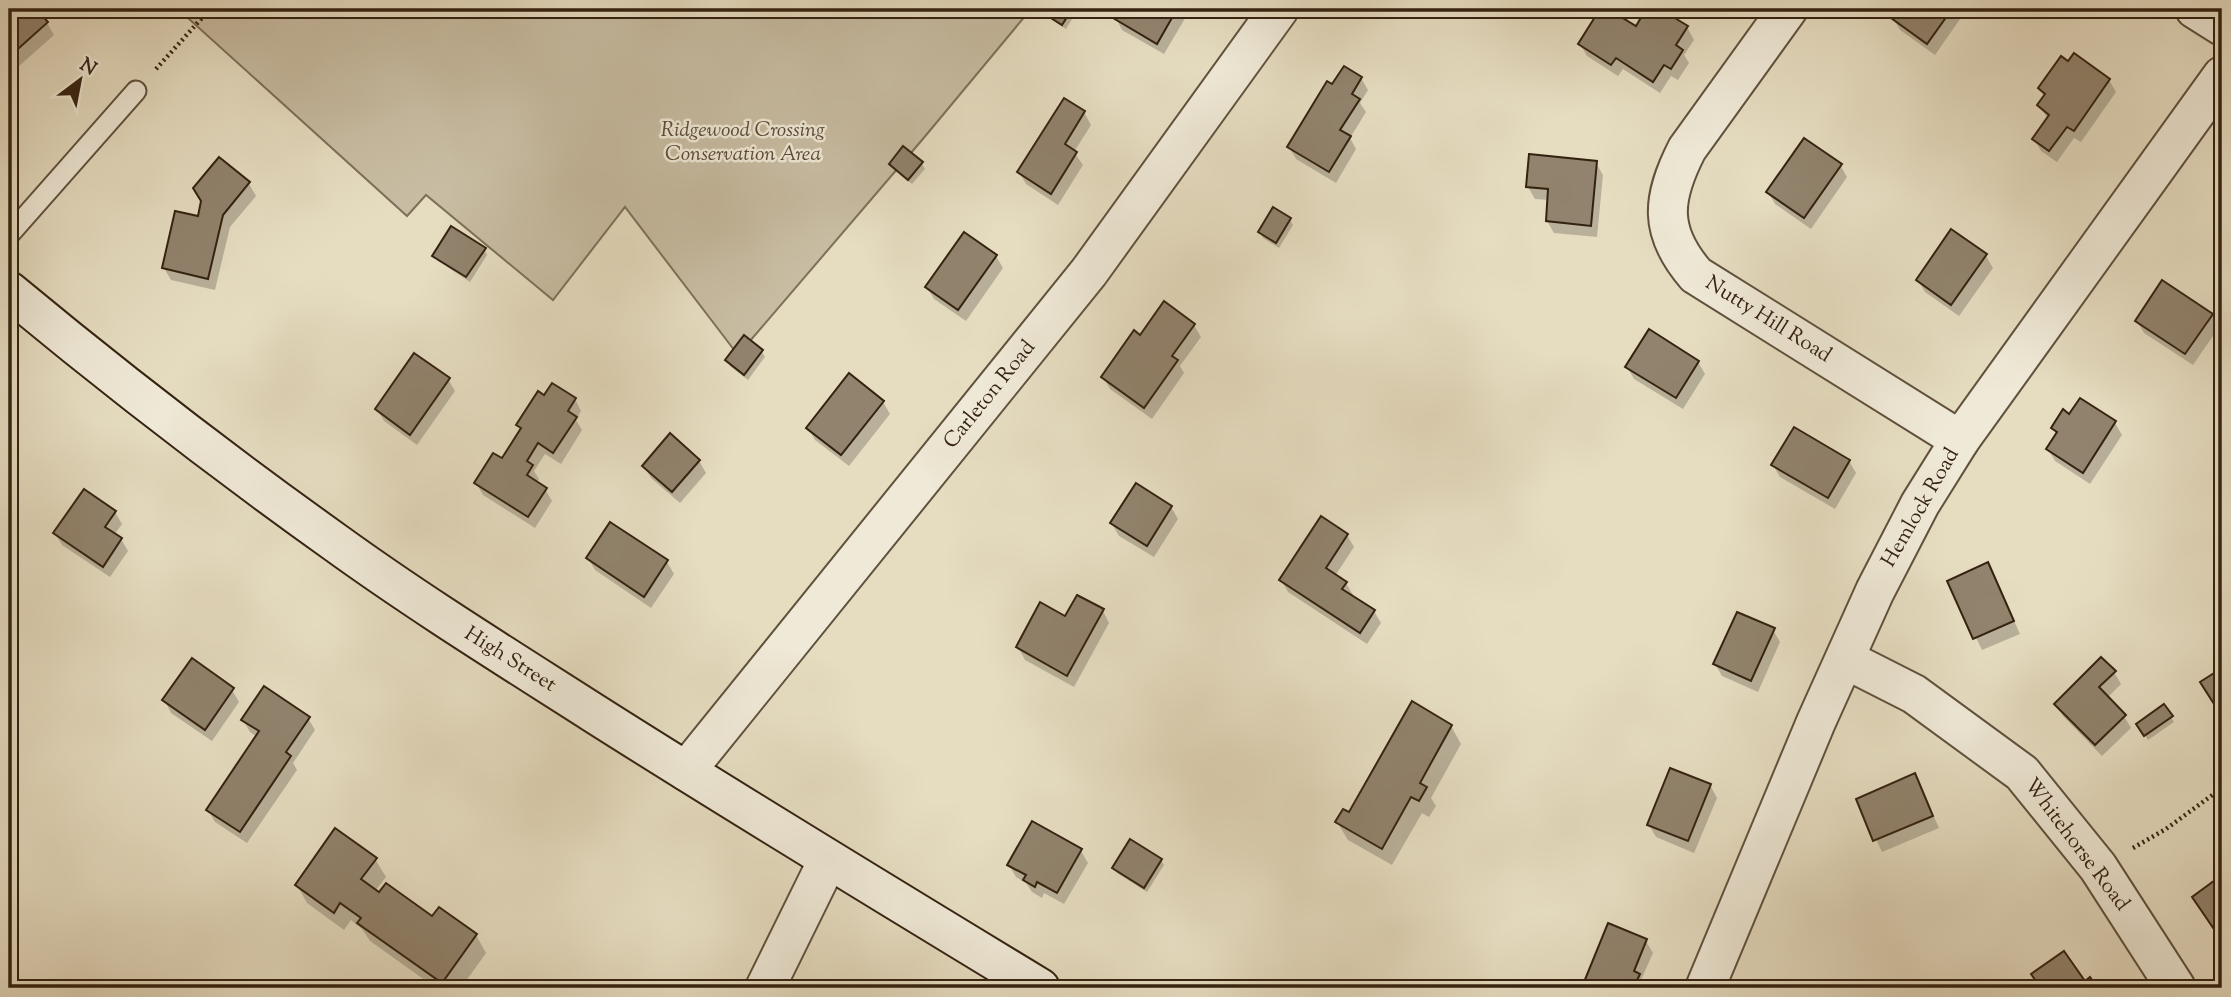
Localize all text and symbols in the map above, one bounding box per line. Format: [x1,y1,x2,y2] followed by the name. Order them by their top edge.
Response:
[46,46,116,116] north arrow
[74,52,101,83] text: N
[661,116,825,170] park label: Ridgewood Crossing Conservation Area
[1699,269,1837,371] street label: Nutty Hill Road
[937,334,1043,456] street label: Carleton Road
[1875,443,1967,573] street label: Hemlock Road
[458,620,562,700] street label: High Street
[2016,772,2136,918] street label: Whitehorse Road

